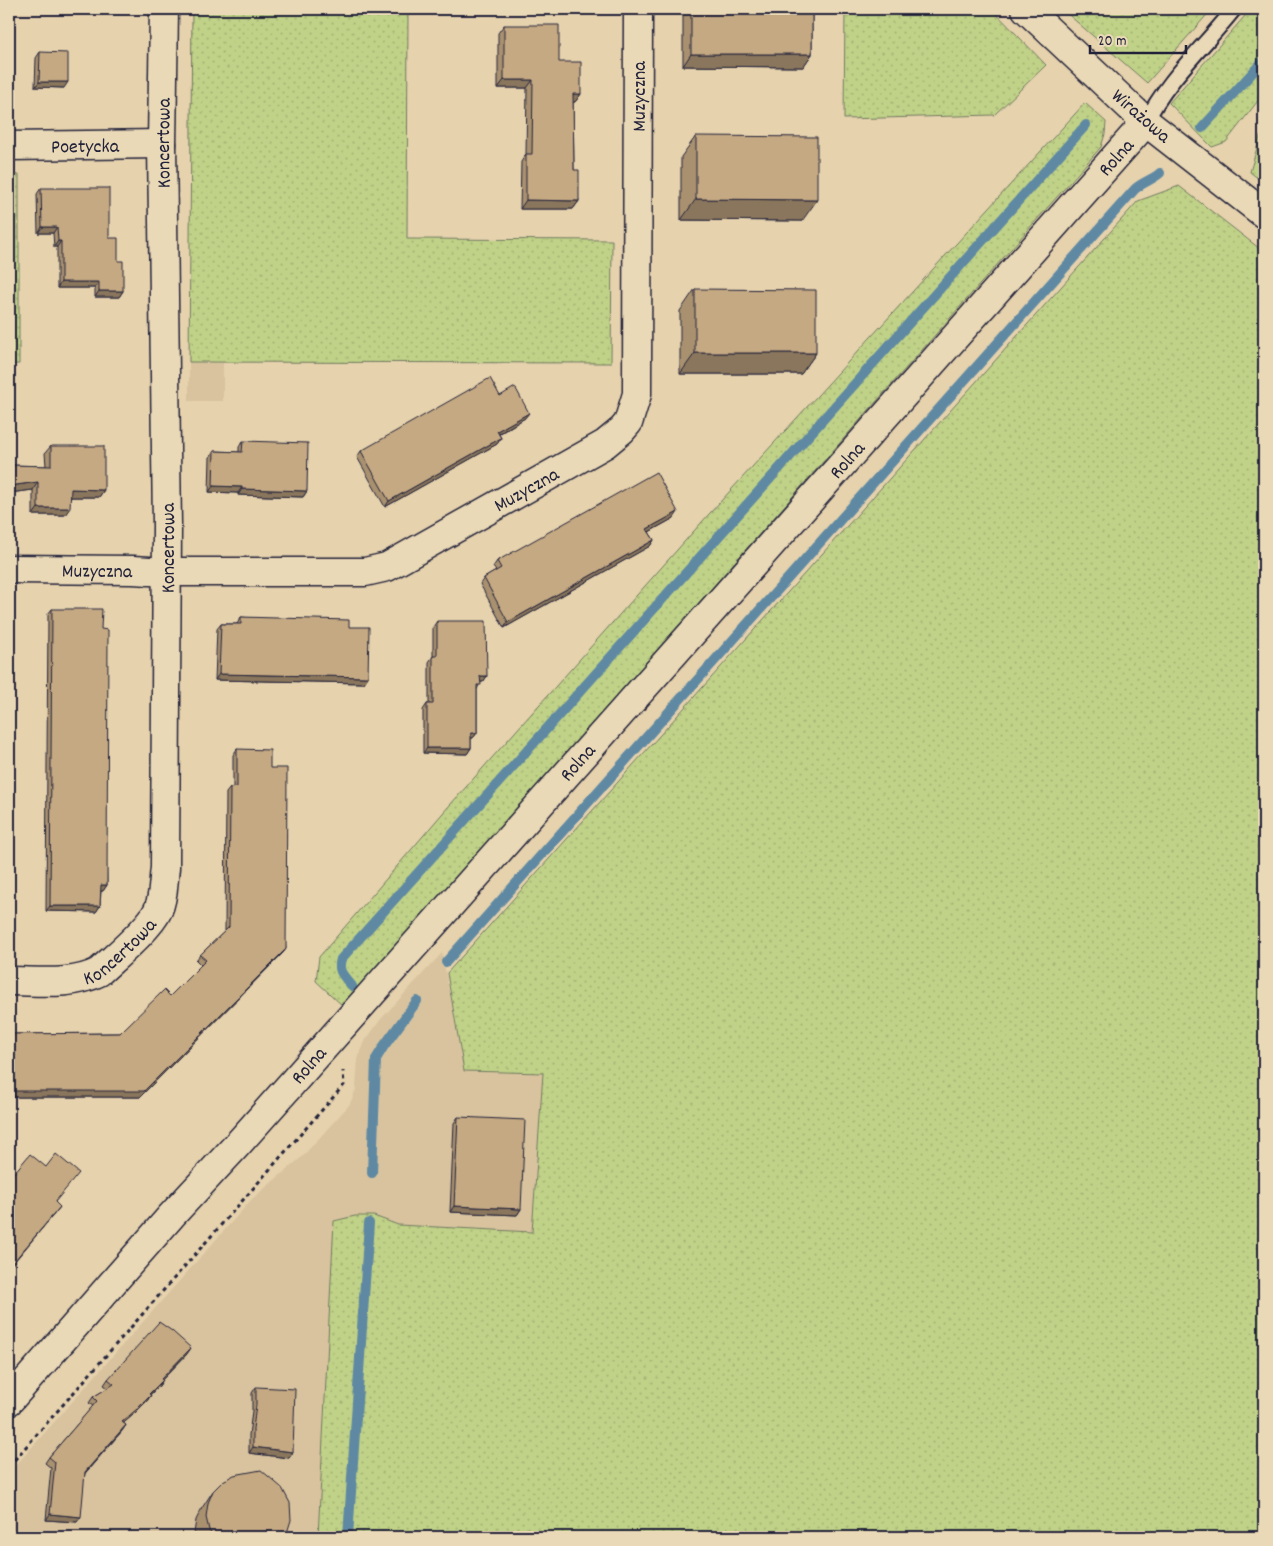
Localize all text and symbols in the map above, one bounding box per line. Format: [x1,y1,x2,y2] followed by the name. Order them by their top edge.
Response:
[1090,22,1187,54] scale bar
[1098,31,1126,53] text: 20 m
[627,61,655,132] street label: Muzyczna
[1104,84,1176,151] street label: Wirażowa
[151,97,180,188] street label: Koncertowa
[1093,133,1142,184] street label: Rolna
[51,134,120,162] street label: Poetycka
[824,436,873,487] street label: Rolna
[490,462,565,521] street label: Muzyczna
[156,502,184,593] street label: Koncertowa
[62,558,133,587] street label: Muzyczna
[555,738,604,789] street label: Rolna
[80,913,165,994] street label: Koncertowa
[286,1041,335,1092] street label: Rolna

